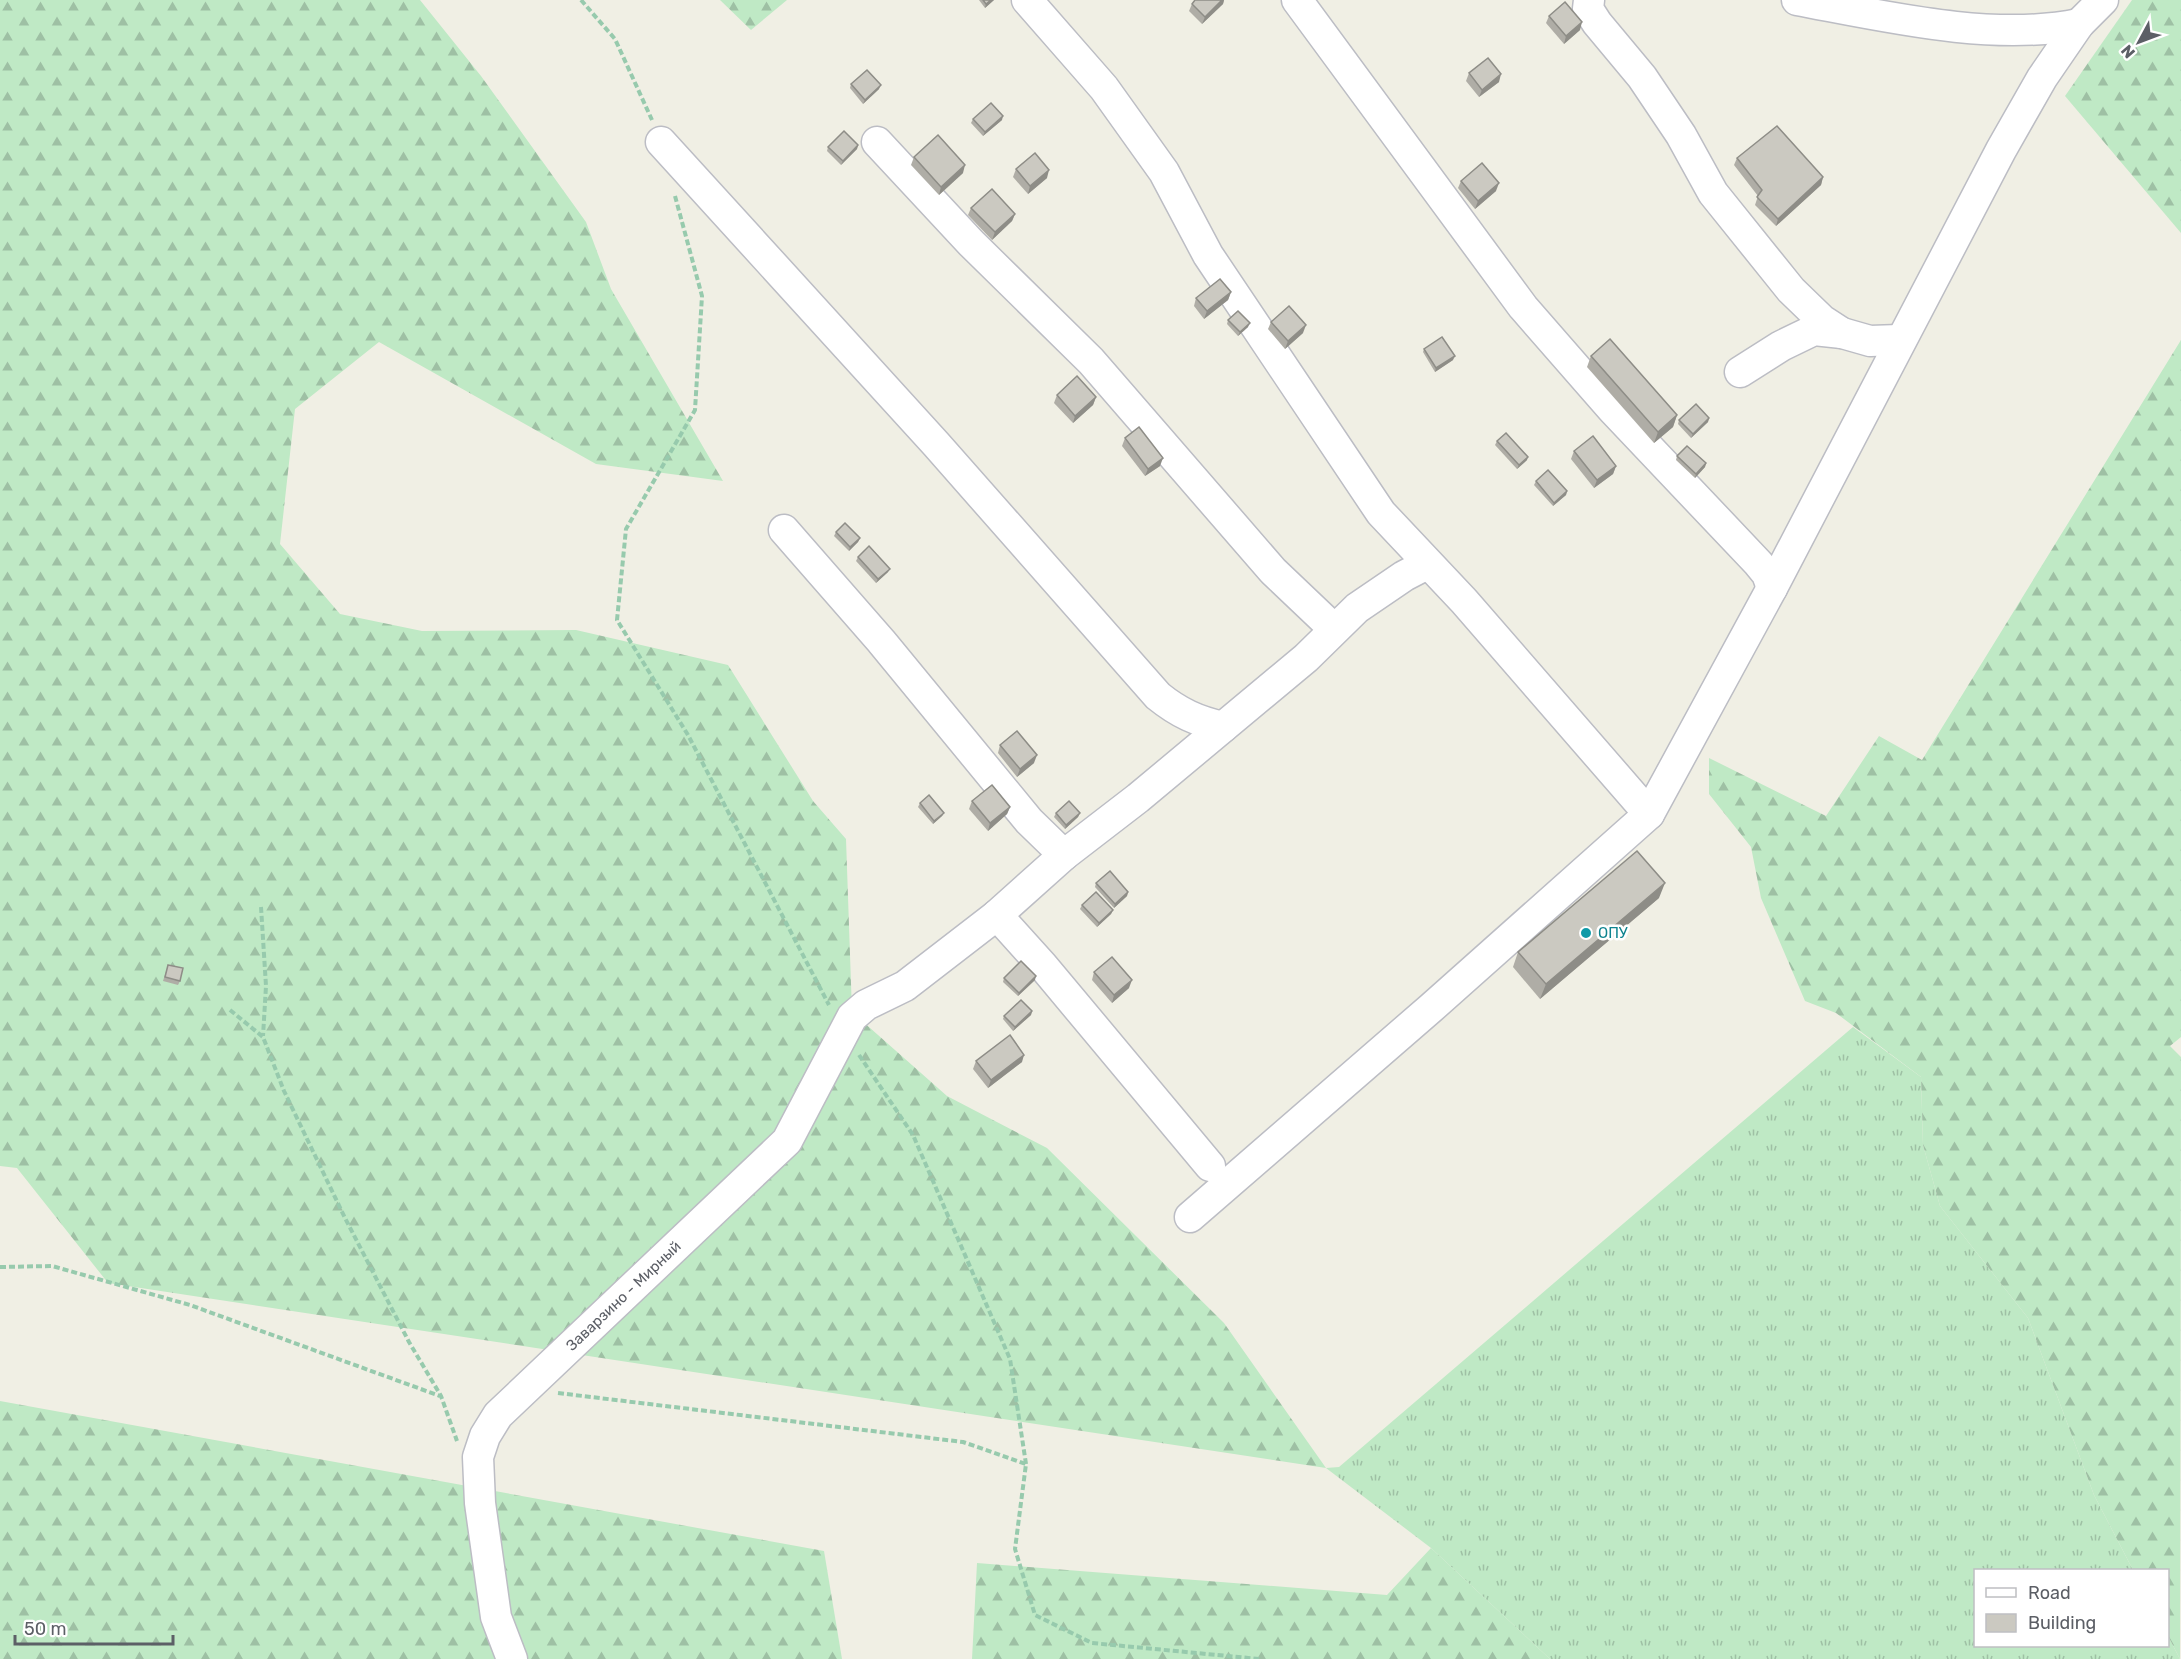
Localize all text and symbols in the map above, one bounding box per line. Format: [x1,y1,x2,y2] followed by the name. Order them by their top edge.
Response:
[2109,12,2169,72] north arrow
[2117,41,2139,62] text: N
[1598,924,1628,942] place label: ОПУ
[1579,926,1593,940] marker: ОПУ
[562,1237,685,1355] street label: Заварзино - Мирный
[1974,1569,2169,1647] legend
[2028,1582,2071,1604] text: Road
[15,1608,172,1646] scale bar
[2028,1612,2096,1634] text: Building
[24,1618,67,1640] text: 50 m

